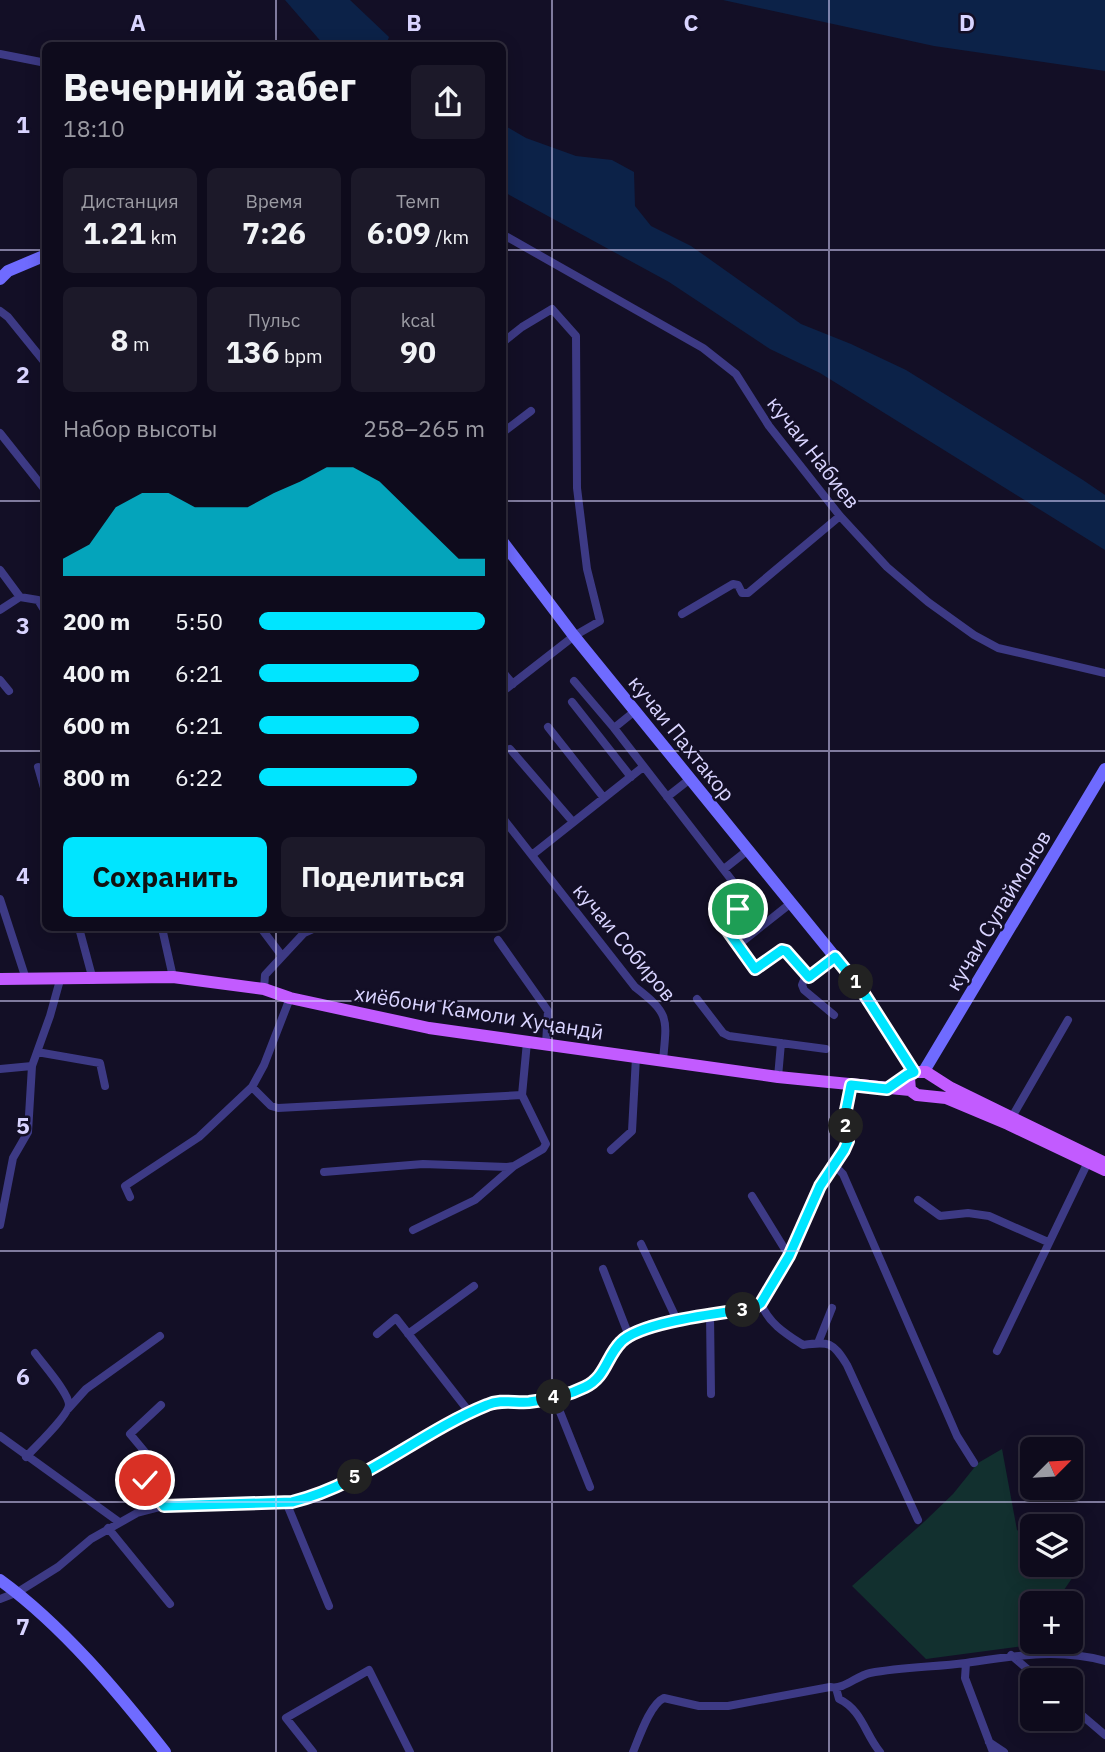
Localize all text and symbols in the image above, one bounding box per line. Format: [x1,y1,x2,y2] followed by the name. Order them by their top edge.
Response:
[130,7,146,37] text: A
[406,7,422,37] text: B
[684,7,699,37] text: C
[959,7,975,37] text: D
[63,62,356,111] text: Вечерний забег
[411,65,485,139] button: share
[16,109,30,139] text: 1
[63,113,125,143] text: 18:10
[81,189,179,213] text: Дистанция
[245,189,303,213] text: Время
[396,189,440,213] text: Темп
[83,213,146,252] text: 1.21
[242,213,306,252] text: 7:26
[367,213,431,252] text: 6:09
[146,225,177,249] text: km
[431,225,469,249] text: /km
[248,308,300,332] text: Пульс
[401,308,435,332] text: kcal
[110,320,128,359] text: 8
[128,332,150,356] text: m
[225,332,279,371] text: 136
[400,332,436,371] text: 90
[279,344,323,368] text: bpm
[16,359,30,389] text: 2
[761,390,867,514] street label: кучаи Набиев
[63,413,217,443] text: Набор высоты
[363,413,485,443] text: 258–265 m
[63,606,130,636] text: 200 m
[175,606,223,636] text: 5:50
[16,610,30,640] text: 3
[63,658,130,688] text: 400 m
[175,658,223,688] text: 6:21
[623,669,741,807] street label: кучаи Пахтакор
[63,710,130,740] text: 600 m
[175,710,223,740] text: 6:21
[63,762,130,792] text: 800 m
[175,762,223,792] text: 6:22
[939,824,1057,996] street label: кучаи Сулаймонов
[63,837,267,917] button: Сохранить
[281,837,485,917] button: Поделиться
[16,860,30,890] text: 4
[567,877,683,1007] street label: кучаи Собиров
[708,879,768,939] pin
[719,890,757,928] icon: arrive
[838,964,874,1000] pin: 1
[850,969,861,993] text: 1
[352,978,606,1046] street label: хиёбони Камоли Хуҷандӣ
[828,1108,864,1144] pin: 2
[16,1110,30,1140] text: 5
[840,1113,851,1137] text: 2
[726,1292,760,1328] pin: 3
[737,1297,748,1321] text: 3
[16,1361,30,1391] text: 6
[536,1380,572,1414] pin: 4
[548,1384,559,1408] text: 4
[1020,1437,1083,1500] north arrow
[1020,1437,1083,1731] map controls
[115,1450,175,1510] pin
[338,1460,372,1494] pin: 5
[126,1461,164,1499] icon: check
[349,1464,360,1488] text: 5
[1020,1514,1083,1577] button: layers
[1020,1591,1083,1654] button: +
[16,1611,30,1641] text: 7
[1020,1668,1083,1731] button: −

